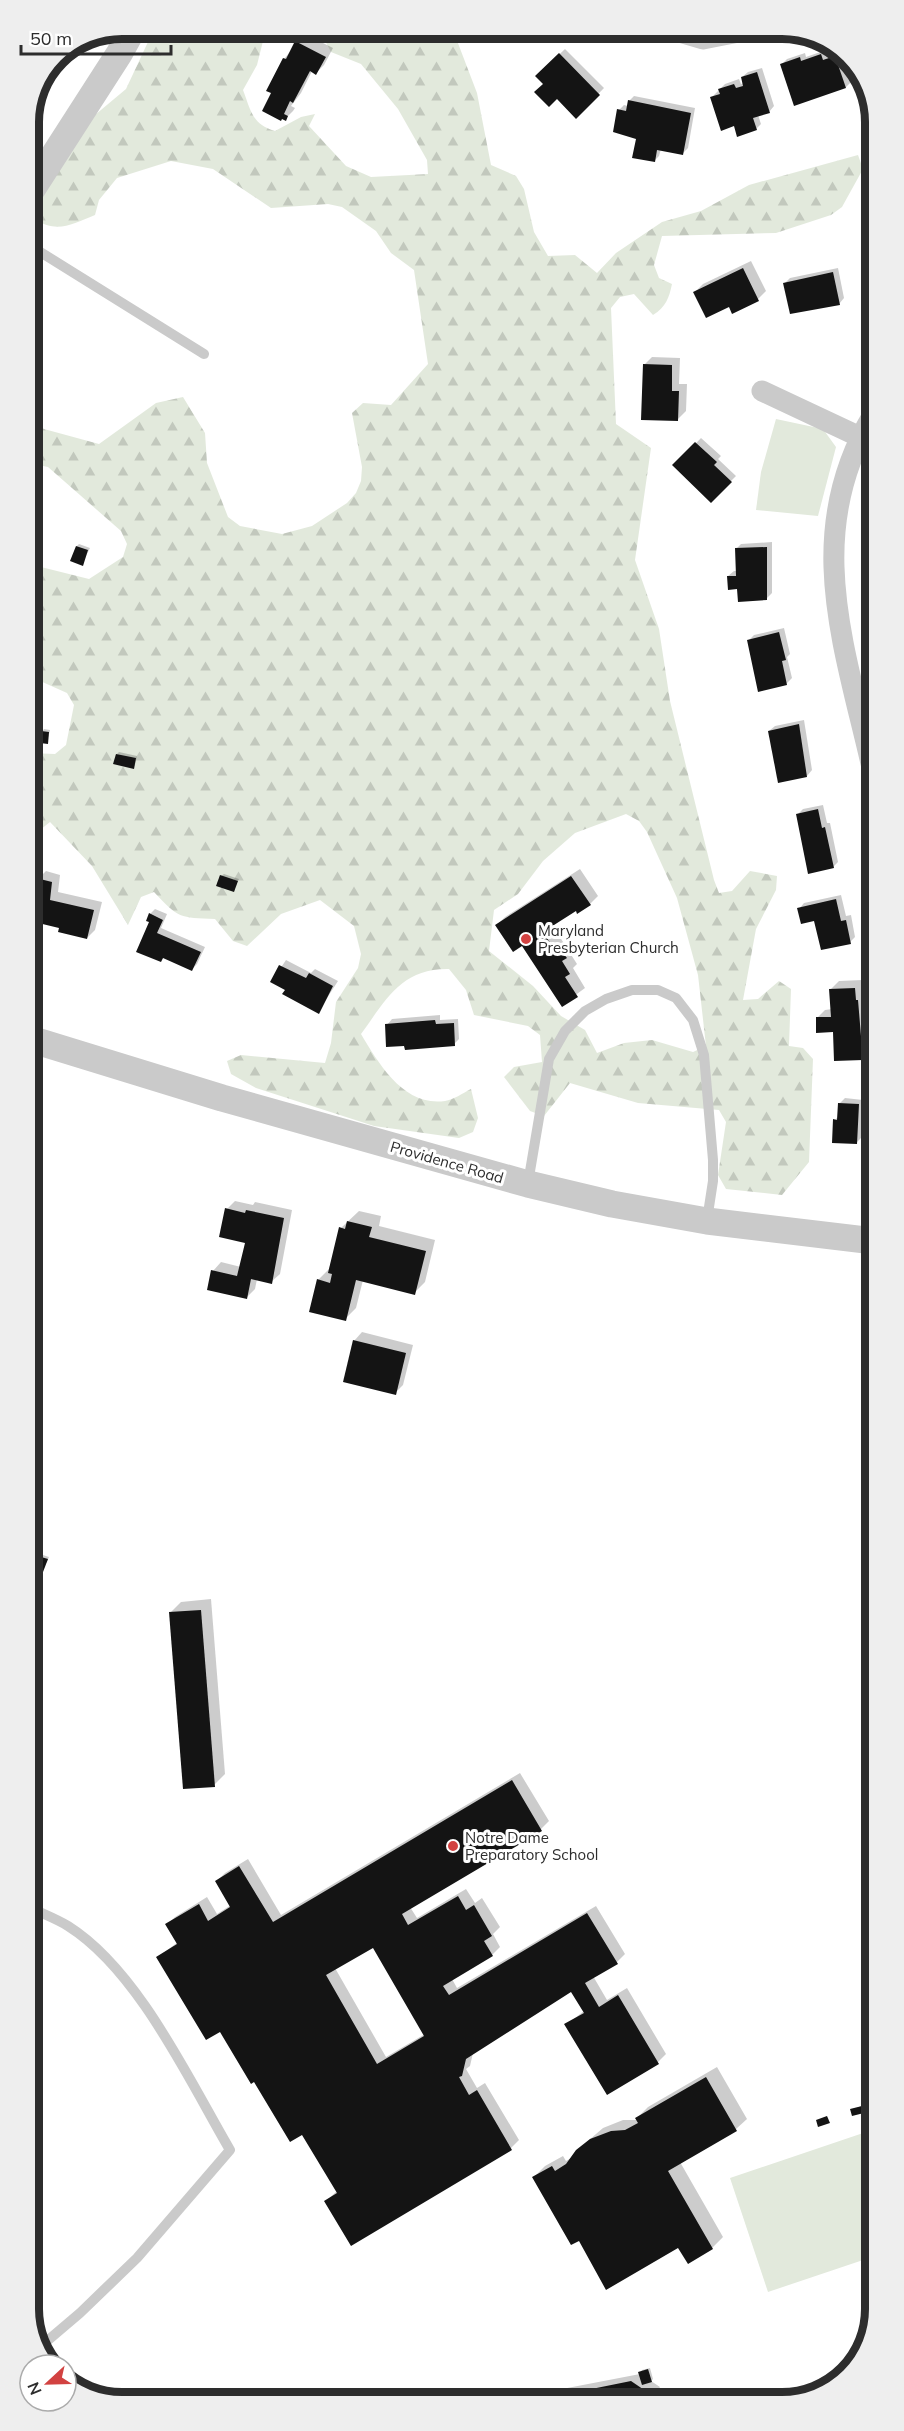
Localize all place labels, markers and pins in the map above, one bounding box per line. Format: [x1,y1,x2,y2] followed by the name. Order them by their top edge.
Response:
[538,921,679,957] place label: Maryland Presbyterian Church
[519,932,533,946] marker: Maryland Presbyterian Church
[465,1828,598,1864] place label: Notre Dame Preparatory School
[446,1839,460,1853] marker: Notre Dame Preparatory School

